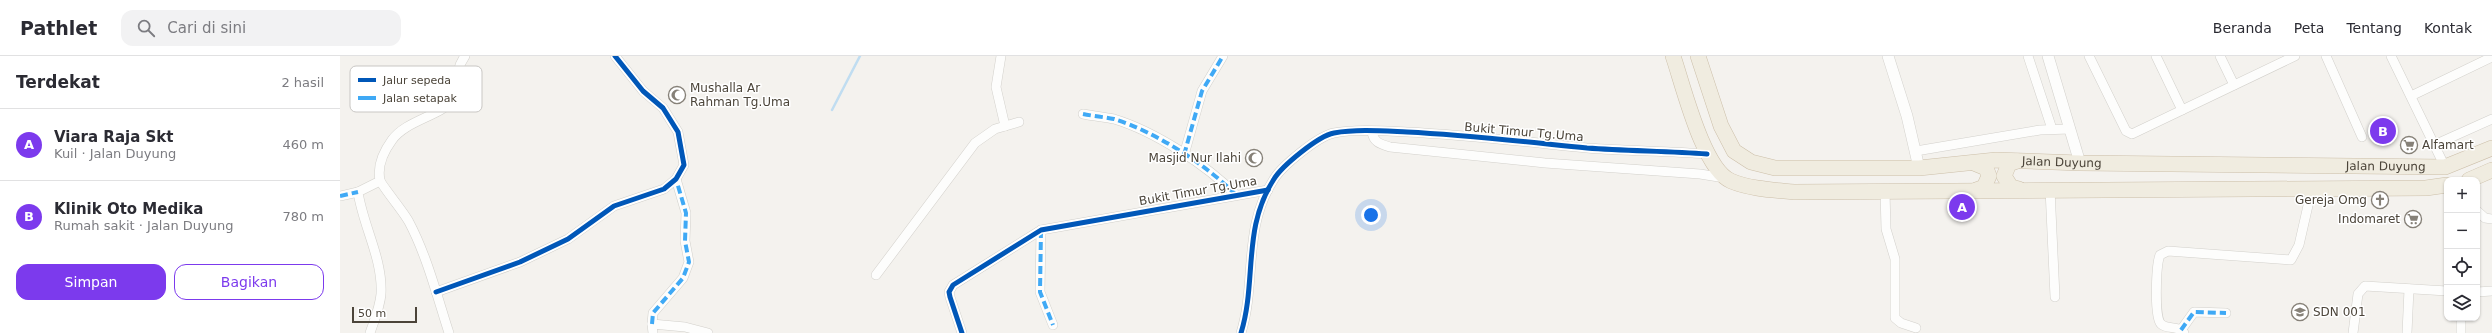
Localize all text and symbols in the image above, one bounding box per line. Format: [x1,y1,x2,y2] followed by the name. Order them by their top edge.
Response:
[121,10,401,46] search box
[20,17,97,39] text: Pathlet
[135,17,157,39] icon: search
[167,19,246,37] text: Cari di sini
[2213,20,2272,36] text: Beranda
[2294,20,2324,36] text: Peta
[2346,20,2402,36] text: Tentang
[2424,20,2472,36] text: Kontak
[350,66,482,112] legend
[16,72,100,92] text: Terdekat
[382,74,451,87] text: Jalur sepeda
[281,75,324,90] text: 2 hasil
[690,81,790,109] place label: Mushalla Ar Rahman Tg.Uma
[667,85,687,105] mosque icon: Mushalla Ar Rahman Tg.Uma
[382,92,458,105] text: Jalan setapak
[2370,116,2396,146] pin: B
[1464,120,1584,144] street label: Bukit Timur Tg.Uma
[54,128,173,146] text: Viara Raja Skt
[2399,135,2419,155] supermarket icon: Alfamart
[24,137,34,152] text: A
[282,137,324,152] text: 460 m
[2422,138,2474,152] place label: Alfamart
[54,146,176,161] text: Kuil · Jalan Duyung
[1244,148,1264,168] mosque icon: Masjid Nur Ilahi
[1148,151,1241,165] place label: Masjid Nur Ilahi
[2021,154,2102,170] street label: Jalan Duyung
[2345,159,2426,174] street label: Jalan Duyung
[1138,174,1258,208] street label: Bukit Timur Tg.Uma
[2444,177,2480,321] map controls
[2444,177,2480,213] button: +
[2370,190,2390,210] church icon: Gereja Omg
[1949,192,1975,222] pin: A
[2295,193,2367,207] place label: Gereja Omg
[54,200,203,218] text: Klinik Oto Medika
[1361,205,1381,225] your location
[24,209,34,224] text: B
[282,209,324,224] text: 780 m
[2403,209,2423,229] supermarket icon: Indomaret
[2338,212,2400,226] place label: Indomaret
[2444,213,2480,249] button: −
[54,218,234,233] text: Rumah sakit · Jalan Duyung
[2444,249,2480,285] button: locate
[16,264,166,300] button: Simpan
[174,264,324,300] button: Bagikan
[2444,285,2480,321] button: layers
[2290,302,2310,322] school or university icon: SDN 001
[352,305,417,324] scale bar
[2313,305,2366,319] place label: SDN 001
[358,307,386,320] text: 50 m

